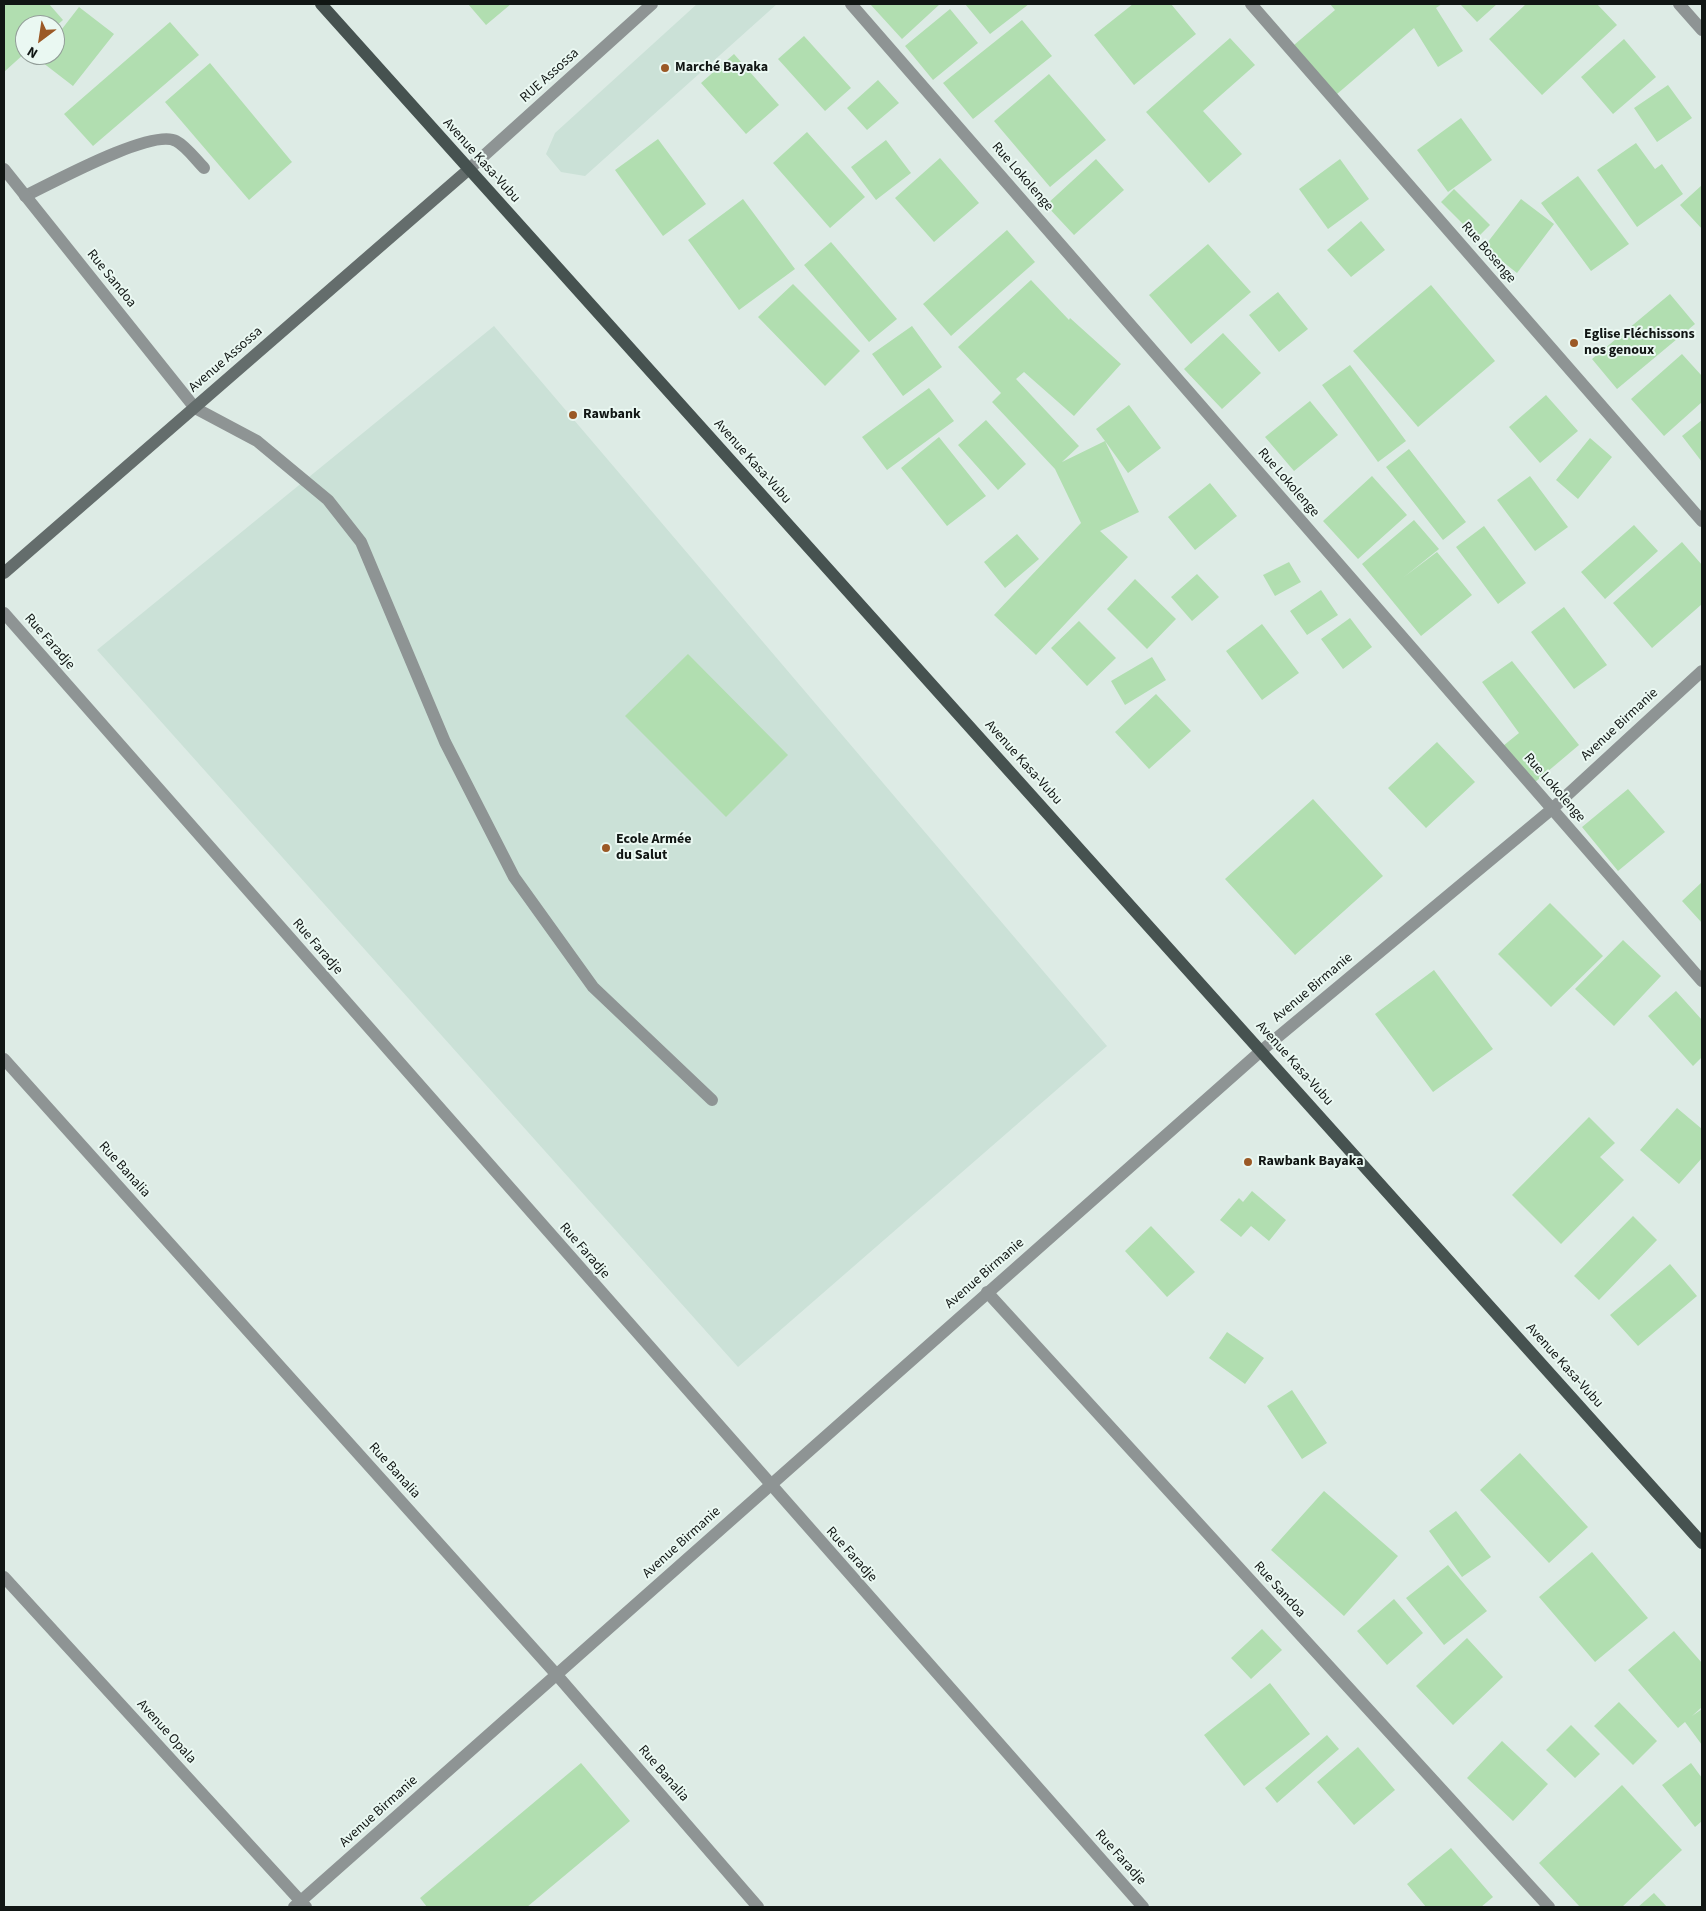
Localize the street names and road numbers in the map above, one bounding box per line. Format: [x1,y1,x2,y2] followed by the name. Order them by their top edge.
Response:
[517,45,583,107] street label: RUE Assossa
[439,115,523,207] street label: Avenue Kasa-Vubu
[988,139,1056,215] street label: Rue Lokolenge
[1457,219,1519,287] street label: Rue Bosenge
[83,247,139,311] street label: Rue Sandoa
[186,324,266,396] street label: Avenue Assossa
[710,416,794,508] street label: Avenue Kasa-Vubu
[1254,445,1322,521] street label: Rue Lokolenge
[20,611,78,673] street label: Rue Faradje
[1578,685,1662,765] street label: Avenue Birmanie
[981,717,1065,809] street label: Avenue Kasa-Vubu
[1520,750,1588,826] street label: Rue Lokolenge
[288,916,346,978] street label: Rue Faradje
[1270,950,1356,1026] street label: Avenue Birmanie
[1252,1018,1336,1110] street label: Avenue Kasa-Vubu
[95,1139,153,1201] street label: Rue Banalia
[555,1220,613,1282] street label: Rue Faradje
[942,1235,1028,1313] street label: Avenue Birmanie
[1522,1320,1606,1412] street label: Avenue Kasa-Vubu
[365,1440,423,1502] street label: Rue Banalia
[640,1504,724,1582] street label: Avenue Birmanie
[822,1524,880,1586] street label: Rue Faradje
[1249,1558,1309,1622] street label: Rue Sandoa
[133,1696,199,1768] street label: Avenue Opala
[634,1742,692,1806] street label: Rue Banalia
[337,1773,421,1851] street label: Avenue Birmanie
[1091,1827,1149,1889] street label: Rue Faradje

